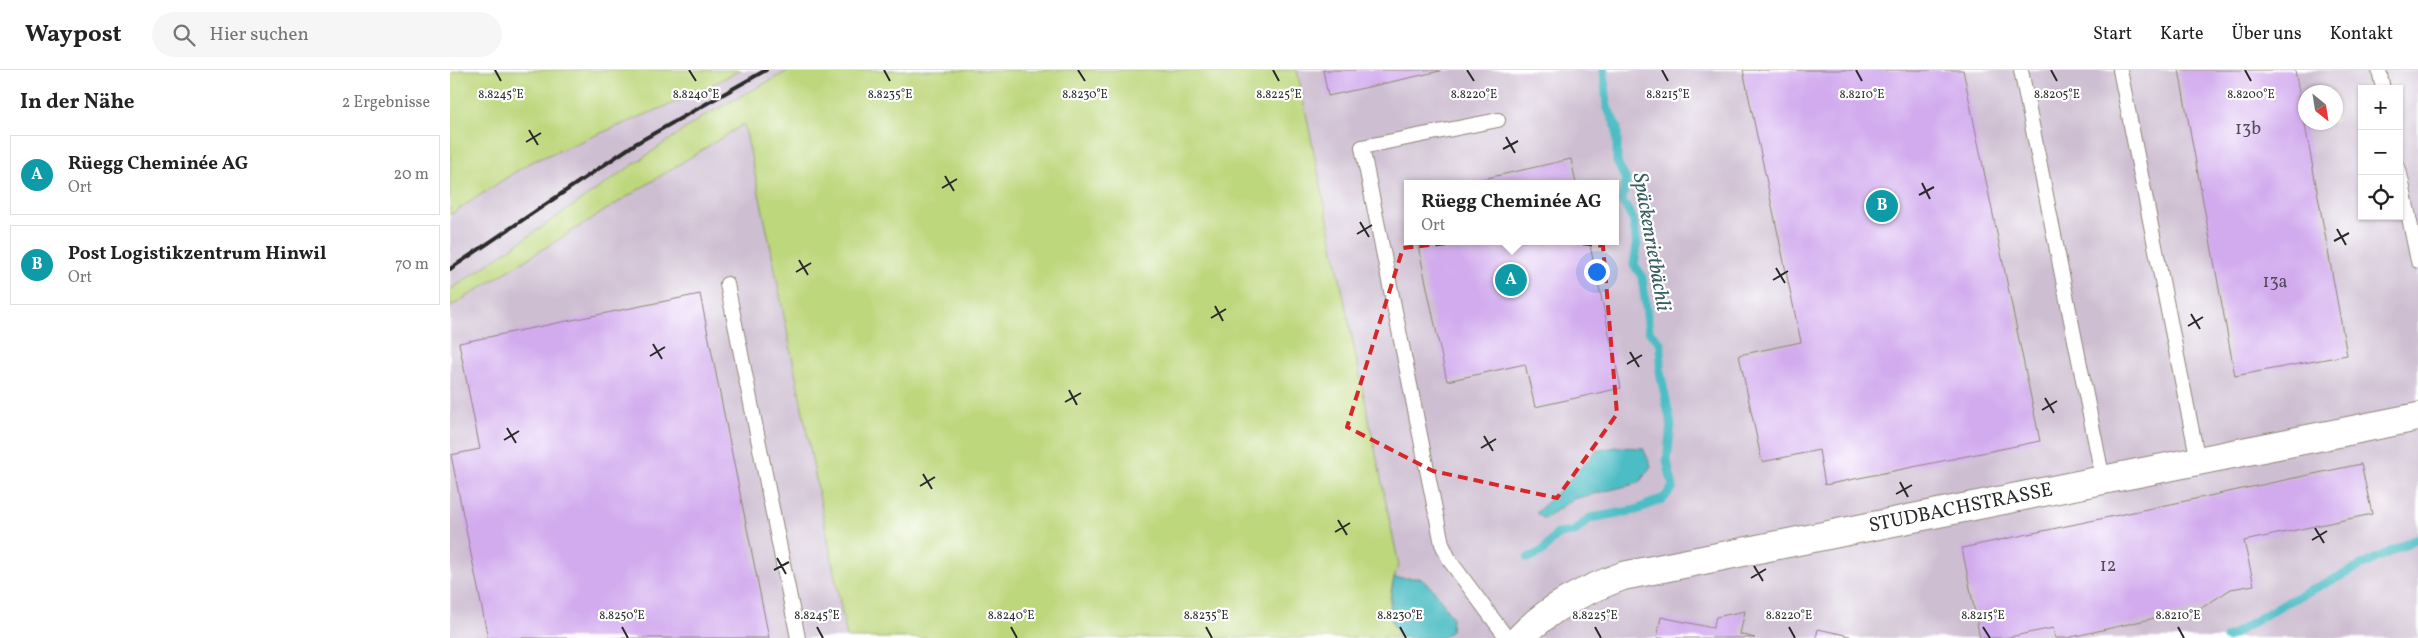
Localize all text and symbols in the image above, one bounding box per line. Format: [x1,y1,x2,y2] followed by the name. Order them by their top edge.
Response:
[152,12,502,57] search box
[25,18,122,52] text: Waypost
[170,21,198,49] icon: search
[210,22,309,48] text: Hier suchen
[2093,22,2132,47] text: Start
[2160,22,2204,47] text: Karte
[2232,22,2302,47] text: Über uns
[2330,22,2393,47] text: Kontakt
[2298,85,2343,130] north arrow
[2358,85,2403,220] map controls
[2358,85,2403,130] button: +
[478,87,524,103] text: 8.8245°E
[673,87,719,103] text: 8.8240°E
[868,87,912,103] text: 8.8235°E
[1062,87,1108,103] text: 8.8230°E
[1256,87,1302,103] text: 8.8225°E
[1451,87,1497,103] text: 8.8220°E
[1646,87,1690,103] text: 8.8215°E
[1840,87,1884,103] text: 8.8210°E
[2034,87,2080,103] text: 8.8205°E
[2227,87,2275,103] text: 8.8200°E
[20,88,135,117] text: In der Nähe
[342,92,430,114] text: 2 Ergebnisse
[2235,117,2261,142] house number: 13b
[2358,130,2403,175] button: −
[68,151,248,177] text: Rüegg Cheminée AG
[31,164,43,186] text: A
[394,164,429,186] text: 20 m
[1625,170,1678,314] water label: Späckenrietbächli
[2358,175,2403,220] button: locate
[68,177,92,199] text: Ort
[1404,180,1619,245] popup
[1866,187,1898,225] pin: B
[1421,189,1602,215] text: Rüegg Cheminée AG
[1421,215,1445,237] text: Ort
[68,241,327,267] text: Post Logistikzentrum Hinwil
[32,254,42,276] text: B
[395,254,429,276] text: 70 m
[1584,259,1610,285] your location
[1495,261,1527,299] pin: A
[68,267,92,289] text: Ort
[2262,270,2288,295] house number: 13a
[1866,476,2055,540] street label: STUDBACHSTRASSE
[2100,554,2116,579] house number: 12
[599,608,645,624] text: 8.8250°E
[794,608,840,624] text: 8.8245°E
[988,608,1034,624] text: 8.8240°E
[1184,608,1228,624] text: 8.8235°E
[1377,608,1423,624] text: 8.8230°E
[1572,608,1618,624] text: 8.8225°E
[1766,608,1812,624] text: 8.8220°E
[1961,608,2005,624] text: 8.8215°E
[2156,608,2200,624] text: 8.8210°E

